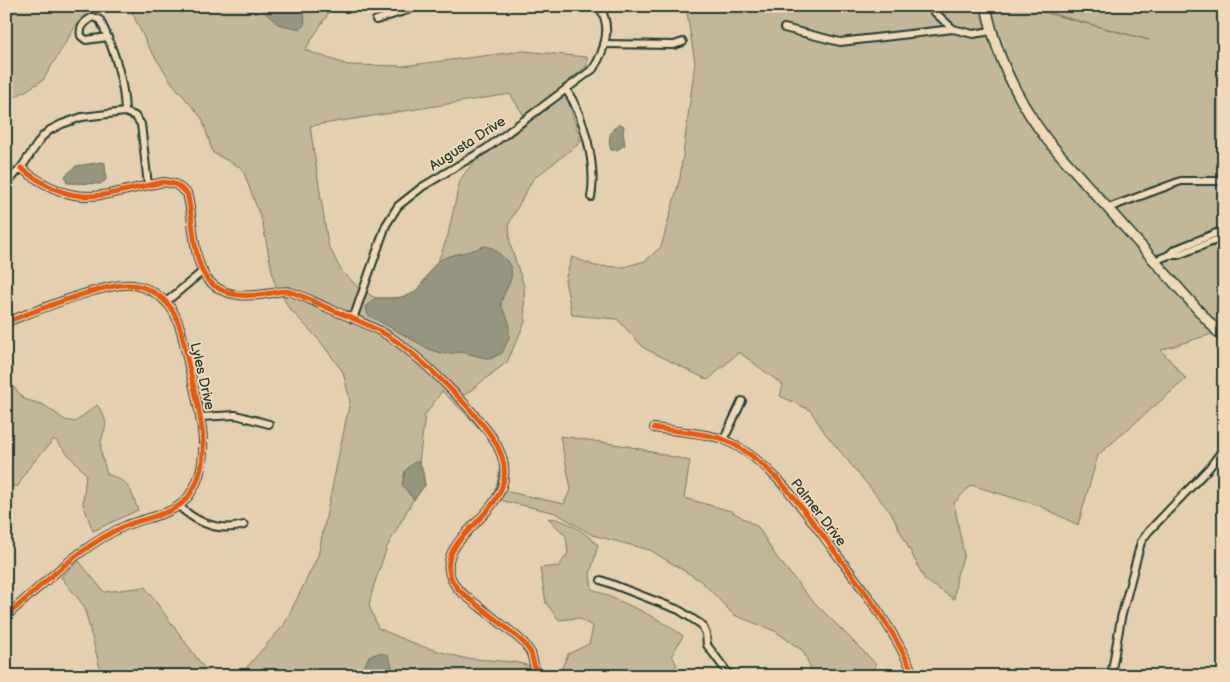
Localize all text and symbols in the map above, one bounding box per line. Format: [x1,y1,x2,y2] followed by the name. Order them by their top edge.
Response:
[426,112,509,174] street label: Augusta Drive
[186,341,219,412] street label: Lyles Drive
[787,475,850,549] street label: Palmer Drive

